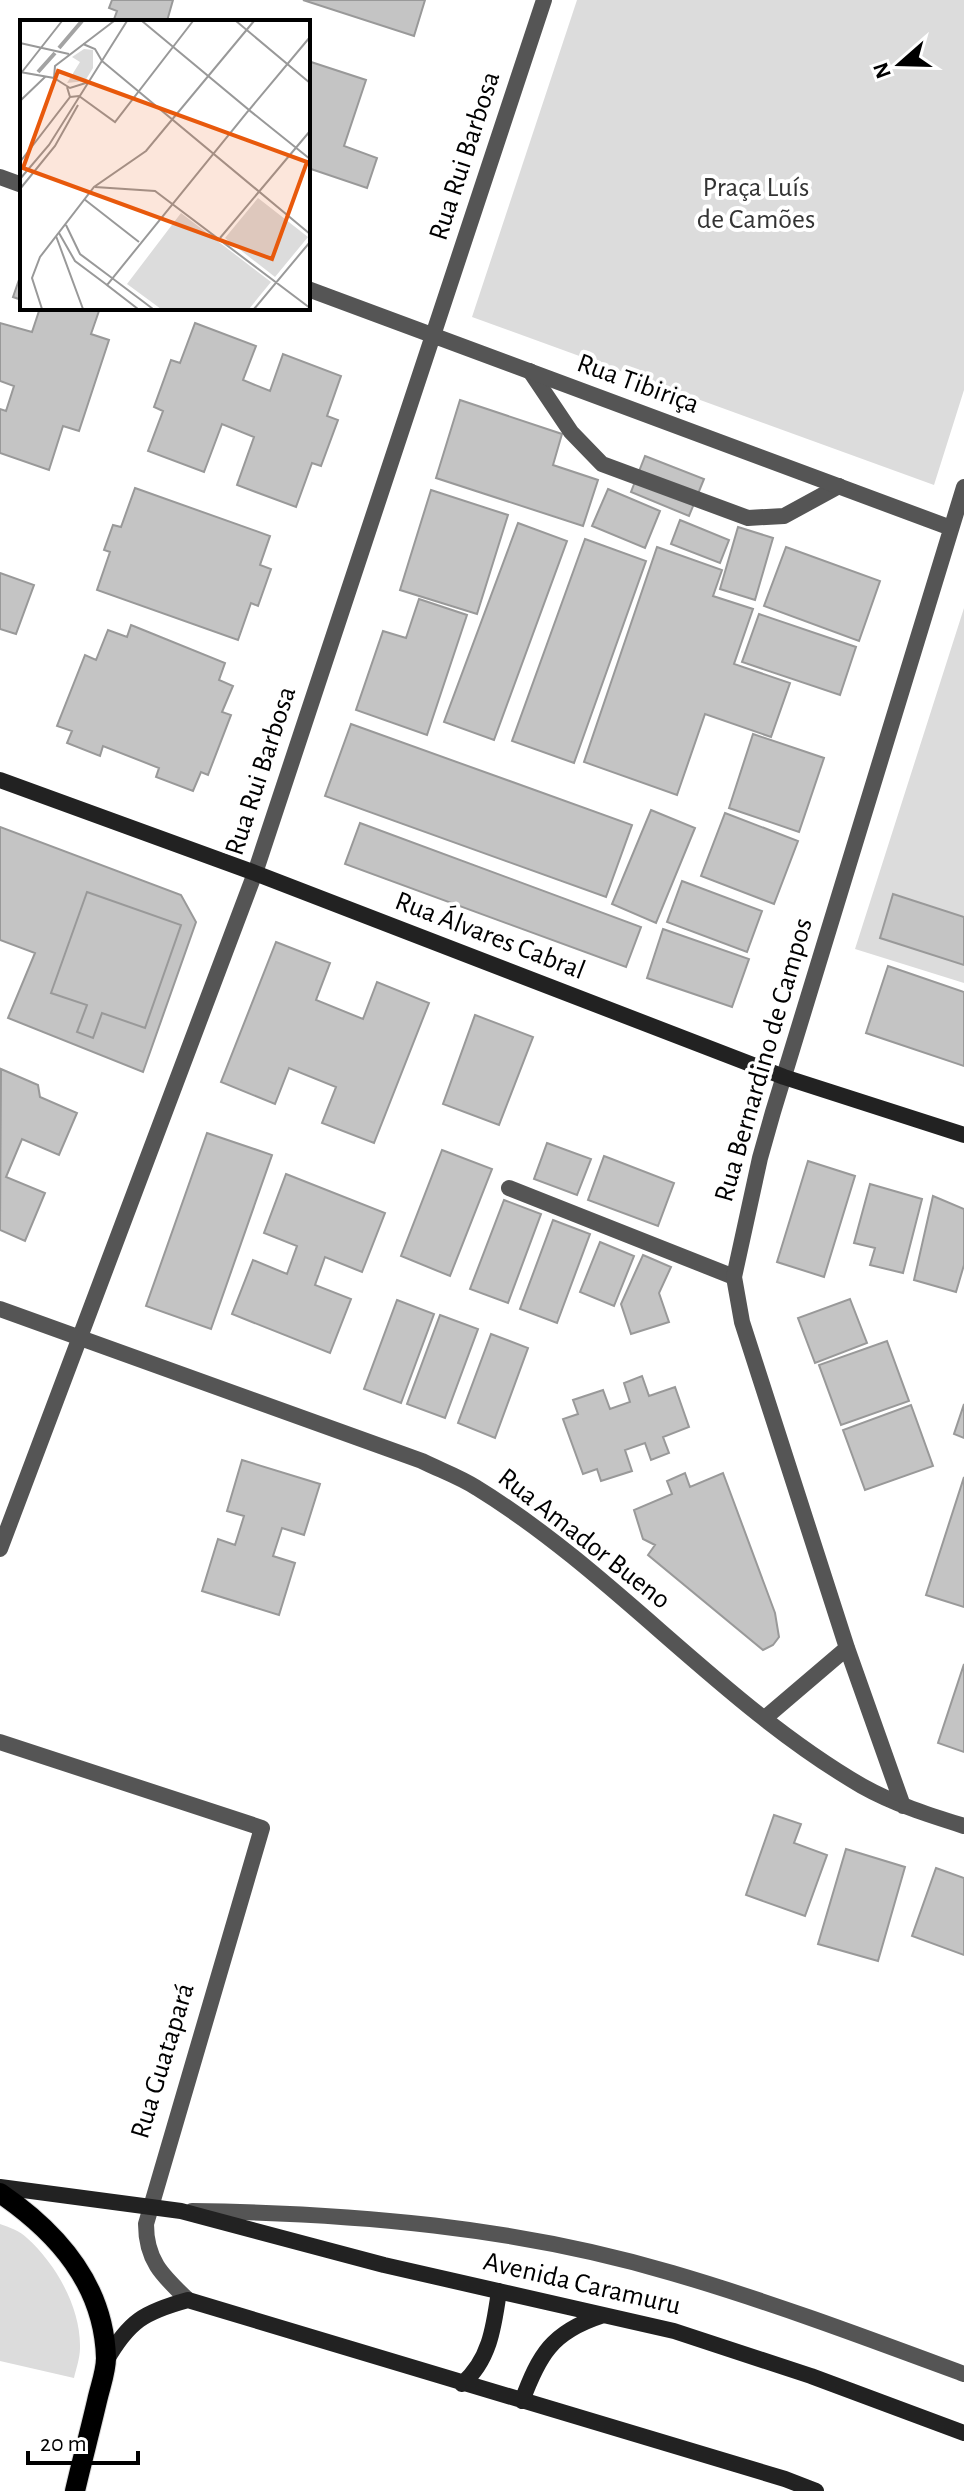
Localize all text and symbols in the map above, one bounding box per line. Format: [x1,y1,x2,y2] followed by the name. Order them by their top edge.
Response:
[20,20,310,310] inset map
[860,24,940,104] north arrow
[869,60,895,81] text: N
[425,68,505,244] street label: Rua Rui Barbosa
[697,174,815,234] park label: Praça Luís de Camões
[573,349,703,419] street label: Rua Tibiriça
[221,683,301,859] street label: Rua Rui Barbosa
[391,884,590,985] street label: Rua Álvares Cabral
[710,915,818,1205] street label: Rua Bernardino de Campos
[493,1463,675,1615] street label: Rua Amador Bueno
[126,1980,200,2142] street label: Rua Guatapará
[481,2248,683,2320] street label: Avenida Caramuru
[28,2415,138,2465] scale bar
[40,2432,87,2456] text: 20 m

